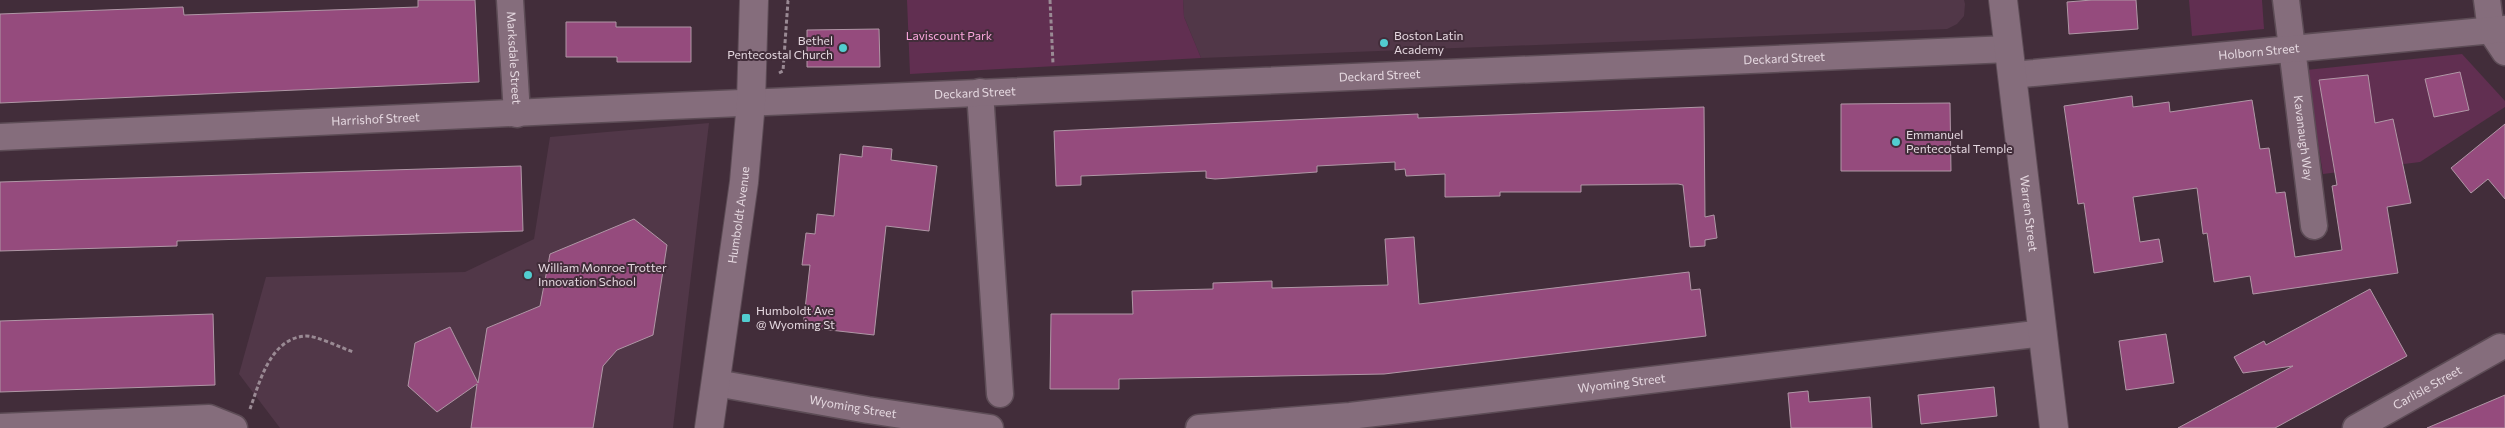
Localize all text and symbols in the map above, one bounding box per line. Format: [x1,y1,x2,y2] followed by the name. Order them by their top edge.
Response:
[505,11,524,105] street label: Marksdale Street
[906,28,993,42] park label: Laviscount Park
[1394,28,1463,56] place label: Boston Latin Academy
[727,33,833,61] place label: Bethel Pentecostal Church
[1378,37,1390,49] marker: Boston Latin Academy
[2218,40,2300,62] street label: Holborn Street
[837,42,849,54] marker: Bethel Pentecostal Church
[1743,49,1825,66] street label: Deckard Street
[1338,66,1421,84] street label: Deckard Street
[934,83,1016,101] street label: Deckard Street
[2292,94,2316,181] street label: Kavanaugh Way
[331,109,420,127] street label: Harrishof Street
[1906,127,2013,155] place label: Emmanuel Pentecostal Temple
[1890,136,1902,148] marker: Emmanuel Pentecostal Temple
[724,166,751,264] street label: Humboldt Avenue
[2018,174,2041,252] street label: Warren Street
[538,260,667,288] place label: William Monroe Trotter Innovation School
[522,269,534,281] marker: William Monroe Trotter Innovation School
[756,303,835,331] place label: Humboldt Ave @ Wyoming St
[740,312,752,324] marker: Humboldt Ave @ Wyoming St
[2390,362,2464,412] street label: Carlisle Street
[1577,370,1666,395] street label: Wyoming Street
[808,392,898,420] street label: Wyoming Street

